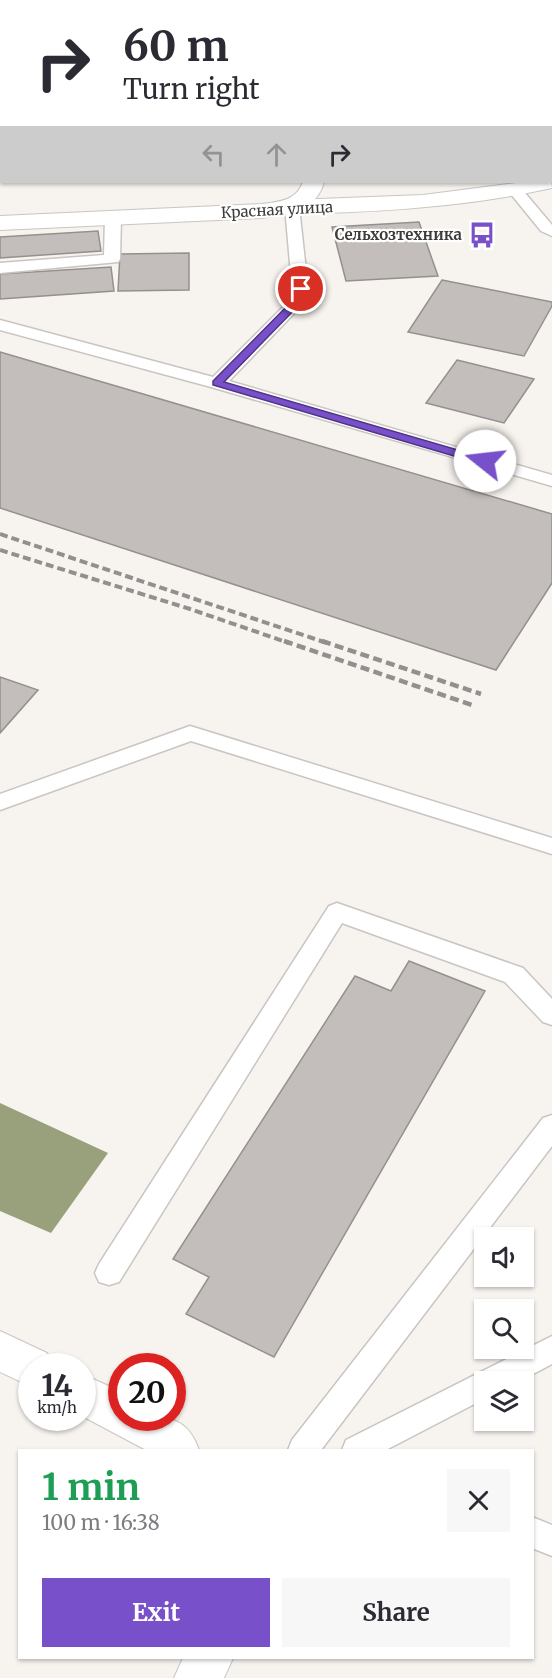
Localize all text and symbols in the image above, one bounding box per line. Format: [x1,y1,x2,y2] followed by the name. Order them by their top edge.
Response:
[123,20,229,72] text: 60 m
[24,24,102,102] icon: right
[123,72,260,106] text: Turn right
[197,138,230,171] icon: left
[260,138,293,171] icon: ahead
[323,138,356,171] icon: right
[220,197,333,222] street label: Красная улица
[467,220,497,250] bus stop icon: Сельхозтехника
[335,225,463,244] place label: Сельхозтехника
[275,263,326,314] pin
[284,272,317,305] icon: arrive
[453,429,517,493] position arrow
[474,1227,534,1431] map controls
[474,1227,534,1287] button: sound
[474,1299,534,1359] button: search
[108,1353,186,1431] speed limit sign: 20
[41,1366,73,1404] text: 14
[474,1371,534,1431] button: layers
[37,1398,77,1417] text: km/h
[42,1465,140,1510] text: 1 min
[447,1469,510,1532] button: close
[42,1510,160,1535] text: 100 m · 16:38
[42,1578,270,1647] button: Exit
[282,1578,510,1647] button: Share

